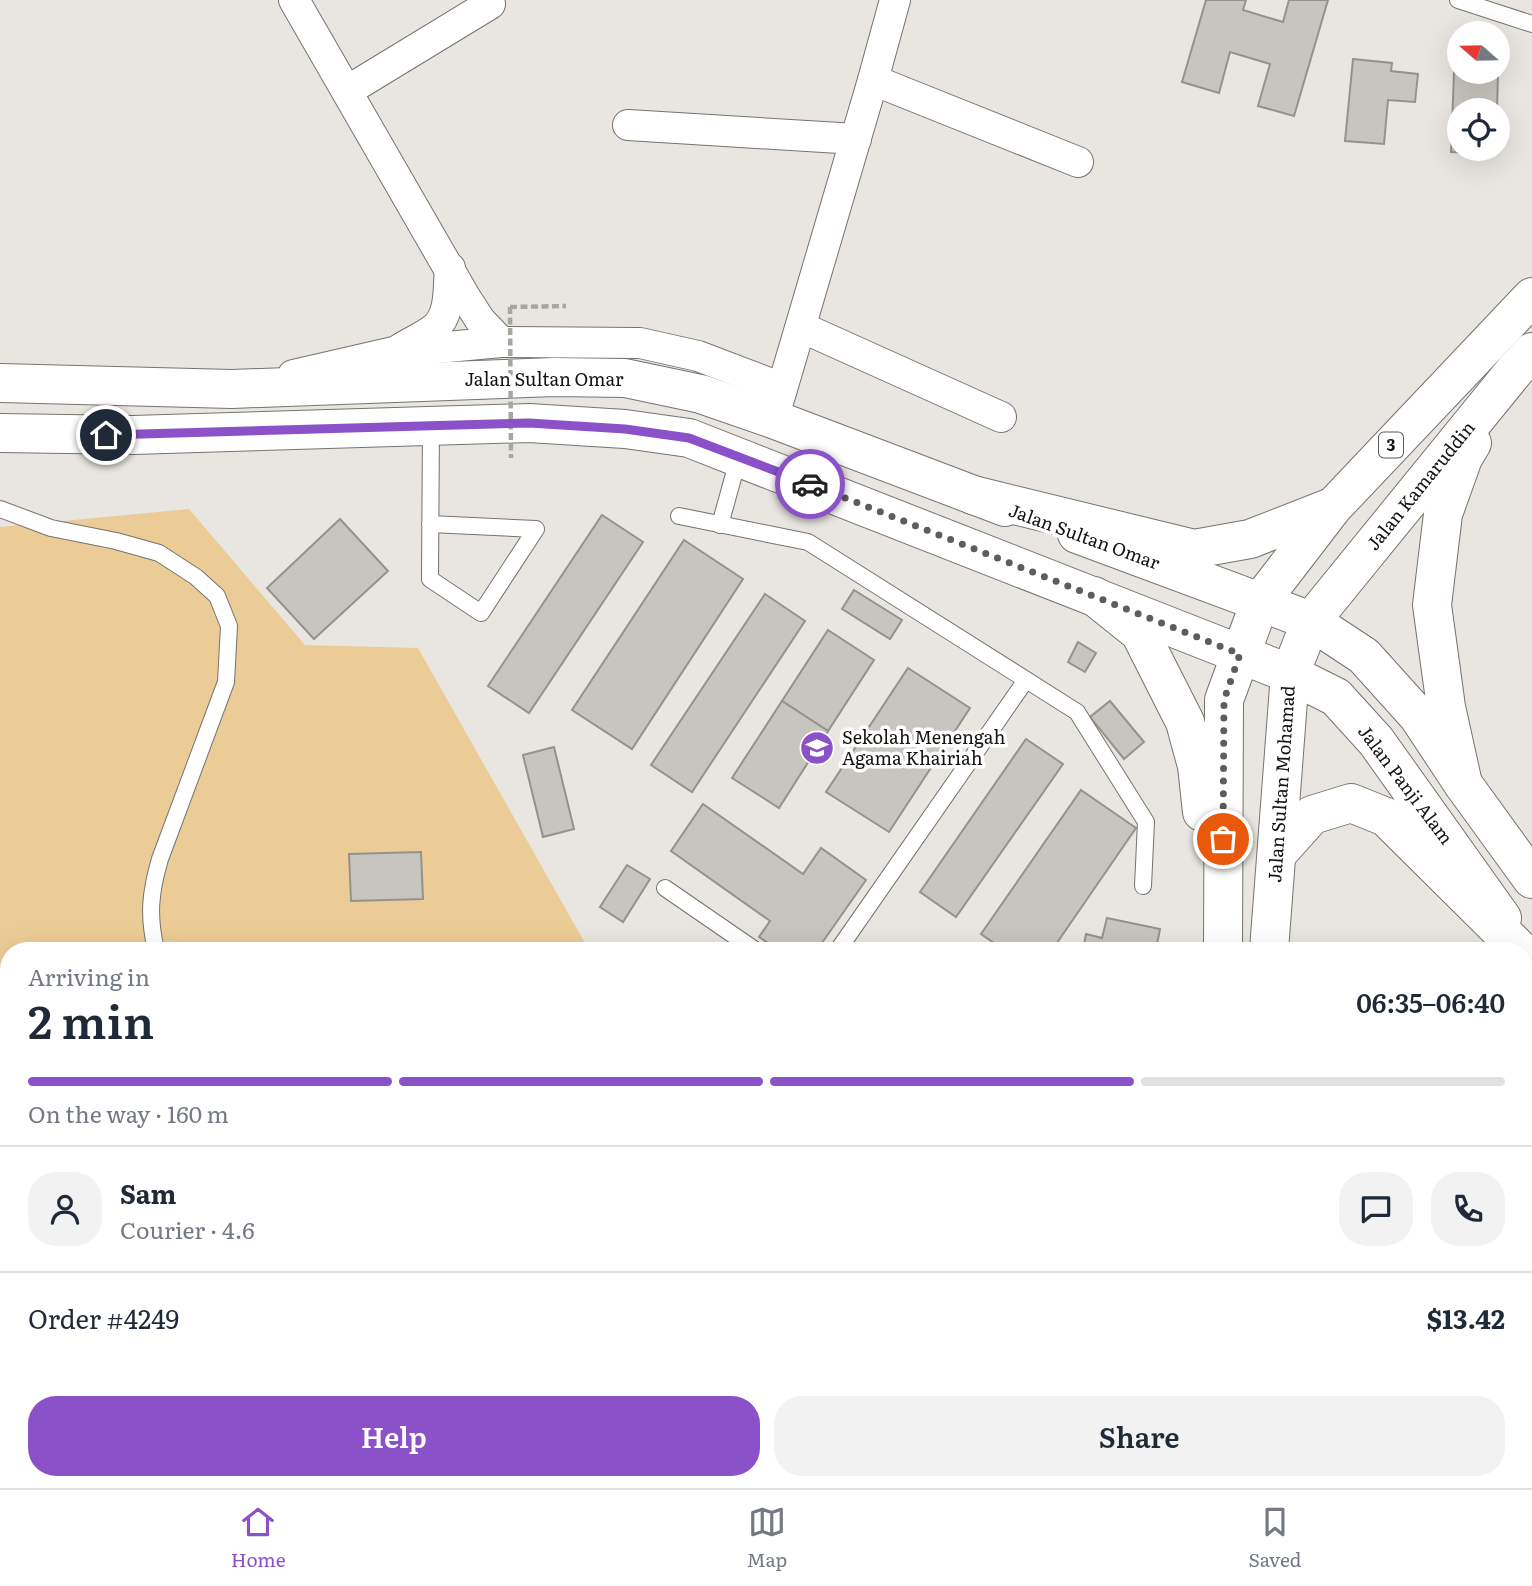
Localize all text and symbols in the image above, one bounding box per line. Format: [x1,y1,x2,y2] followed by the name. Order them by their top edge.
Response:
[1447,21,1510,84] north arrow
[1447,21,1510,161] map controls
[1447,98,1510,161] button: locate
[464,365,624,392] street label: Jalan Sultan Omar
[76,405,136,465] pin
[1359,414,1481,556] street label: Jalan Kamaruddin
[87,416,125,454] icon: home
[1379,432,1403,458] road number: 3
[775,449,845,519] courier
[791,465,829,503] icon: car
[1005,496,1164,576] street label: Jalan Sultan Omar
[1260,684,1301,883] street label: Jalan Sultan Mohamad
[1352,719,1460,850] street label: Jalan Panji Alam
[842,723,1005,771] place label: Sekolah Menengah Agama Khairiah
[798,729,836,767] school or university icon: Sekolah Menengah Agama Khairiah
[1193,809,1253,869] pin
[1204,820,1242,858] icon: bag
[28,959,150,993] text: Arriving in
[1356,982,1505,1021] text: 06:35–06:40
[28,985,154,1053] text: 2 min
[28,1096,229,1130] text: On the way · 160 m
[28,1172,102,1246] button: person
[1339,1172,1413,1246] button: chat
[1431,1172,1505,1246] button: phone
[120,1173,176,1212] text: Sam
[120,1212,255,1246] text: Courier · 4.6
[28,1298,179,1337] text: Order #4249
[1427,1298,1505,1337] text: $13.42
[28,1396,760,1476] button: Help
[774,1396,1505,1476] button: Share
[231,1503,286,1573] tab: Home
[747,1503,787,1573] tab: Map
[1248,1503,1301,1573] tab: Saved

